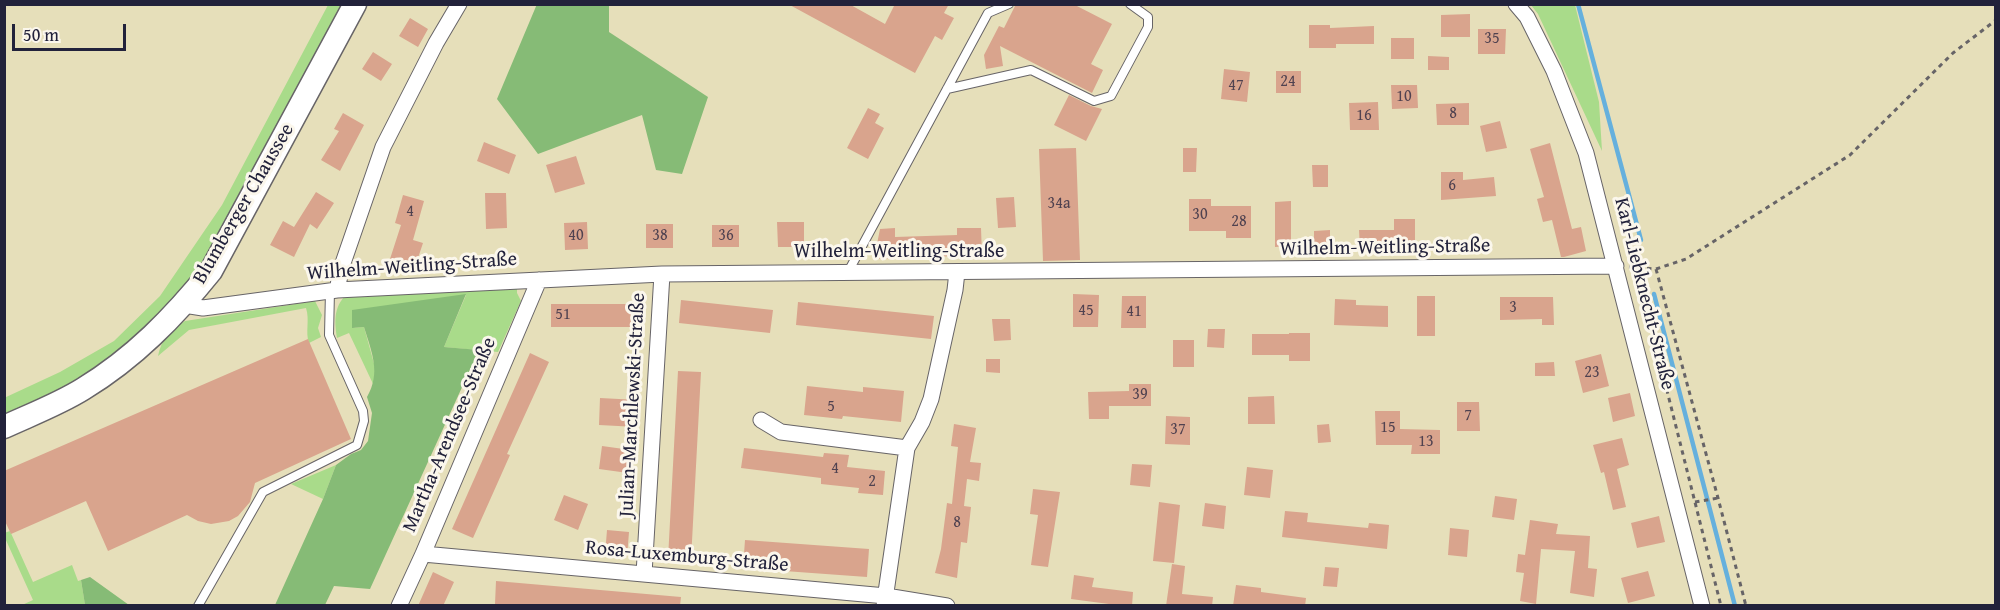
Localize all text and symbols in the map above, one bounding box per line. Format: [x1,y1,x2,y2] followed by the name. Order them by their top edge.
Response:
[15,12,129,50] scale bar
[23,21,59,48] text: 50 m
[1484,29,1500,49] house number: 35
[1280,72,1296,92] house number: 24
[1228,76,1244,96] house number: 47
[1396,87,1412,107] house number: 10
[1449,104,1457,124] house number: 8
[1356,106,1372,126] house number: 16
[188,120,300,288] street label: Blumberger Chaussee
[1448,176,1456,196] house number: 6
[1048,194,1070,214] house number: 34a
[1609,196,1679,392] street label: Karl-Liebknecht-Straße
[406,202,414,222] house number: 4
[1192,205,1208,225] house number: 30
[1231,212,1247,232] house number: 28
[568,226,584,246] house number: 40
[652,226,668,246] house number: 38
[718,226,734,246] house number: 36
[1279,234,1491,262] street label: Wilhelm-Weitling-Straße
[794,240,1004,264] street label: Wilhelm-Weitling-Straße
[306,248,518,286] street label: Wilhelm-Weitling-Straße
[615,292,651,518] street label: Julian-Marchlewski-Straße
[1509,298,1517,318] house number: 3
[1078,301,1094,321] house number: 45
[1126,302,1142,322] house number: 41
[555,305,571,325] house number: 51
[398,334,502,536] street label: Martha-Arendsee-Straße
[1584,363,1600,383] house number: 23
[1132,385,1148,405] house number: 39
[827,397,835,417] house number: 5
[1464,406,1472,426] house number: 7
[1380,418,1396,438] house number: 15
[1170,420,1186,440] house number: 37
[1418,432,1434,452] house number: 13
[831,459,839,479] house number: 4
[868,472,876,492] house number: 2
[953,513,961,533] house number: 8
[584,536,790,578] street label: Rosa-Luxemburg-Straße

